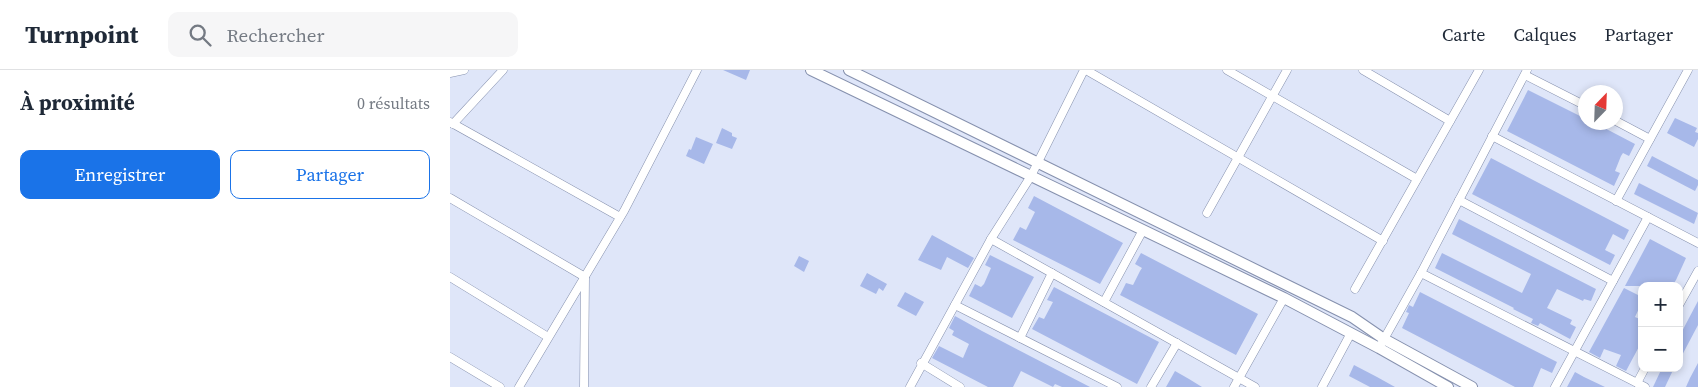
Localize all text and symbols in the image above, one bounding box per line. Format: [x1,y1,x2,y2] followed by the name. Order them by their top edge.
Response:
[168,12,518,57] search box
[25,18,138,51] text: Turnpoint
[186,21,214,49] icon: search
[226,22,325,48] text: Rechercher
[1442,22,1485,47] text: Carte
[1513,22,1577,47] text: Calques
[1605,22,1673,47] text: Partager
[1578,85,1623,130] north arrow
[20,88,135,117] text: À proximité
[357,92,430,114] text: 0 résultats
[20,150,220,199] button: Enregistrer
[230,150,430,199] button: Partager
[1638,282,1683,372] map controls
[1638,282,1683,327] button: +
[1638,327,1683,372] button: −

